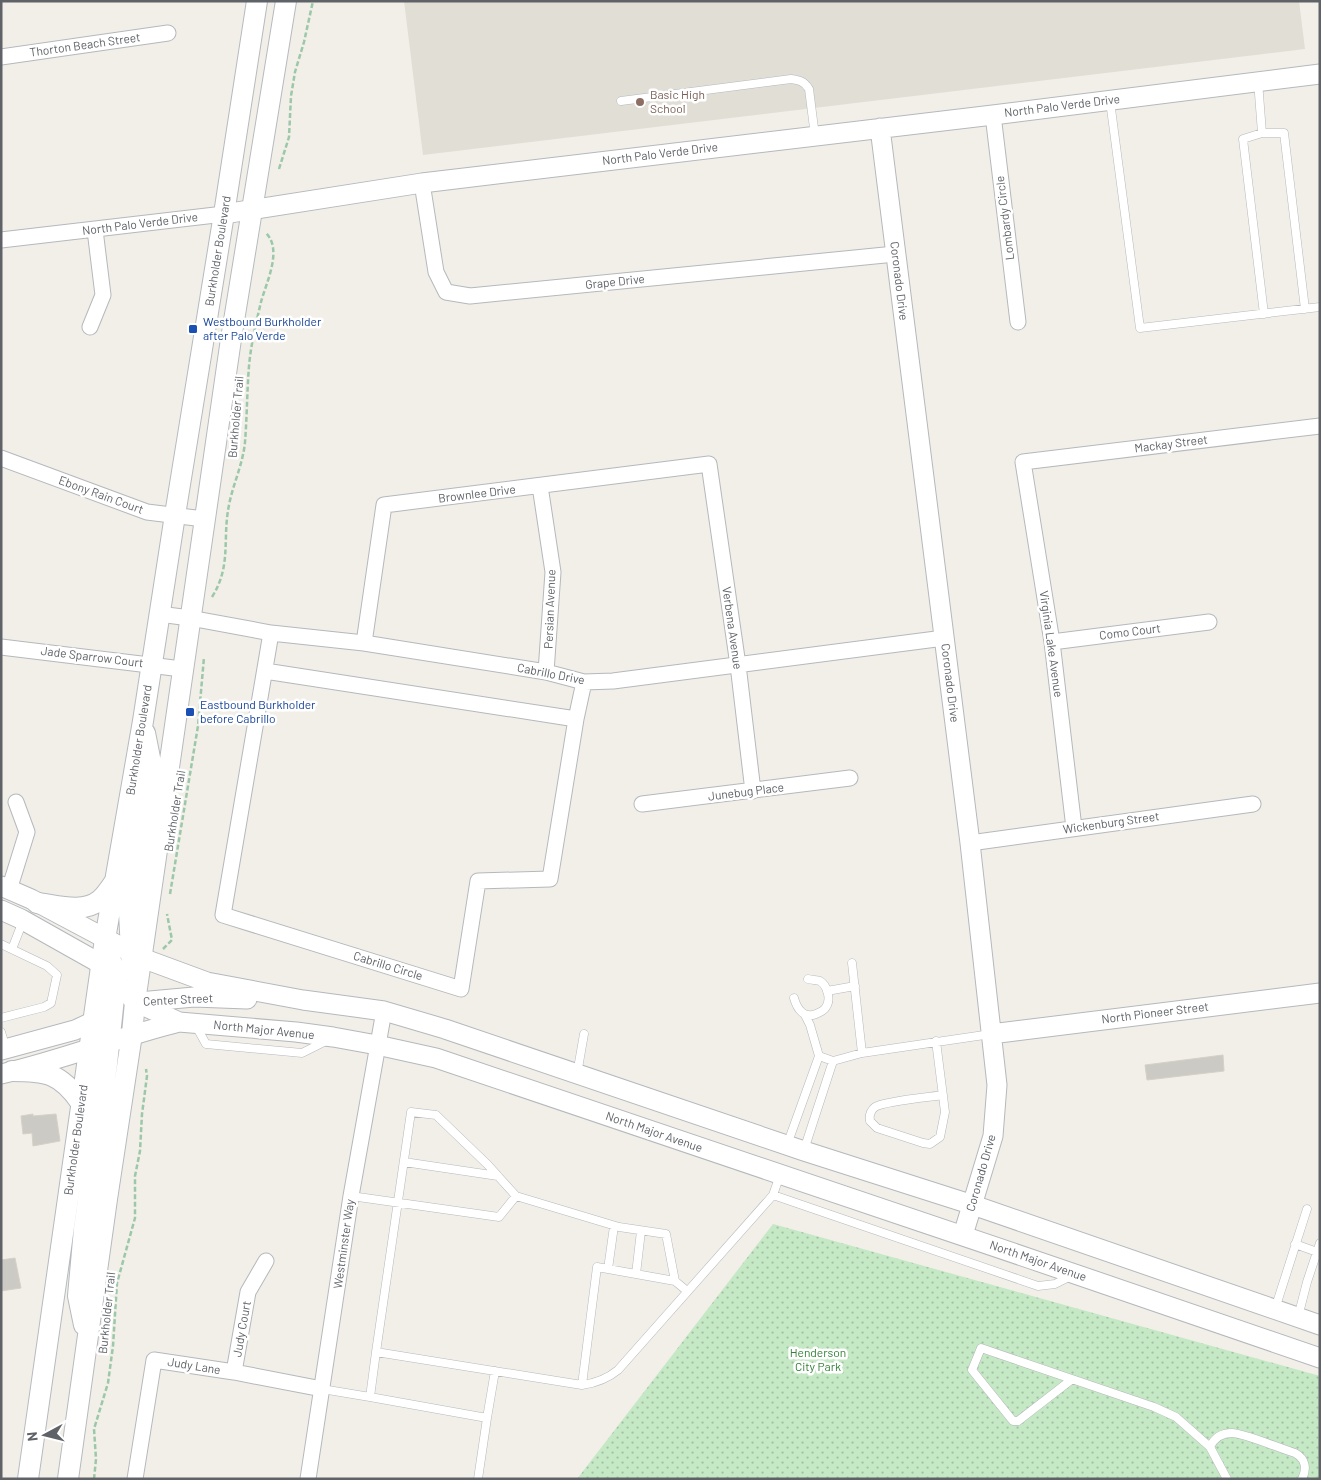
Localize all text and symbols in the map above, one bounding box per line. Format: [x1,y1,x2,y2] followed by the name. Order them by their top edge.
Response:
[29,29,141,59] street label: Thorton Beach Street
[650,87,705,115] place label: Basic High School
[1003,91,1121,119] street label: North Palo Verde Drive
[634,96,646,108] marker: Basic High School
[601,139,719,167] street label: North Palo Verde Drive
[992,175,1016,261] street label: Lombardy Circle
[201,195,233,307] street label: Burkholder Boulevard
[81,209,199,237] street label: North Palo Verde Drive
[888,241,912,321] street label: Coronado Drive
[584,271,645,291] street label: Grape Drive
[203,314,322,342] place label: Westbound Burkholder after Palo Verde
[187,323,199,335] marker: Westbound Burkholder after Palo Verde
[224,375,246,458] street label: Burkholder Trail
[1133,432,1208,454] street label: Mackay Street
[57,472,146,516] street label: Ebony Rain Court
[437,481,516,505] street label: Brownlee Drive
[541,569,557,649] street label: Persian Avenue
[720,586,746,670] street label: Verbena Avenue
[1038,590,1066,698] street label: Virginia Lake Avenue
[1098,620,1161,642] street label: Como Court
[40,643,144,669] street label: Jade Sparrow Court
[939,643,963,723] street label: Coronado Drive
[516,660,586,686] street label: Cabrillo Drive
[122,684,154,796] street label: Burkholder Boulevard
[200,697,316,725] place label: Eastbound Burkholder before Cabrillo
[184,706,196,718] marker: Eastbound Burkholder before Cabrillo
[161,769,187,852] street label: Burkholder Trail
[707,779,785,803] street label: Junebug Place
[1062,808,1160,836] street label: Wickenburg Street
[352,948,425,982] street label: Cabrillo Circle
[143,990,213,1008] street label: Center Street
[1101,998,1209,1026] street label: North Pioneer Street
[213,1017,315,1041] street label: North Major Avenue
[60,1084,90,1196] street label: Burkholder Boulevard
[604,1108,705,1154] street label: North Major Avenue
[962,1133,998,1213] street label: Coronado Drive
[330,1198,356,1290] street label: Westminster Way
[988,1237,1089,1283] street label: North Major Avenue
[95,1271,117,1354] street label: Burkholder Trail
[229,1300,253,1358] street label: Judy Court
[790,1345,846,1373] park label: Henderson City Park
[167,1354,222,1376] street label: Judy Lane
[20,1410,70,1460] north arrow
[23,1431,41,1442] text: N

